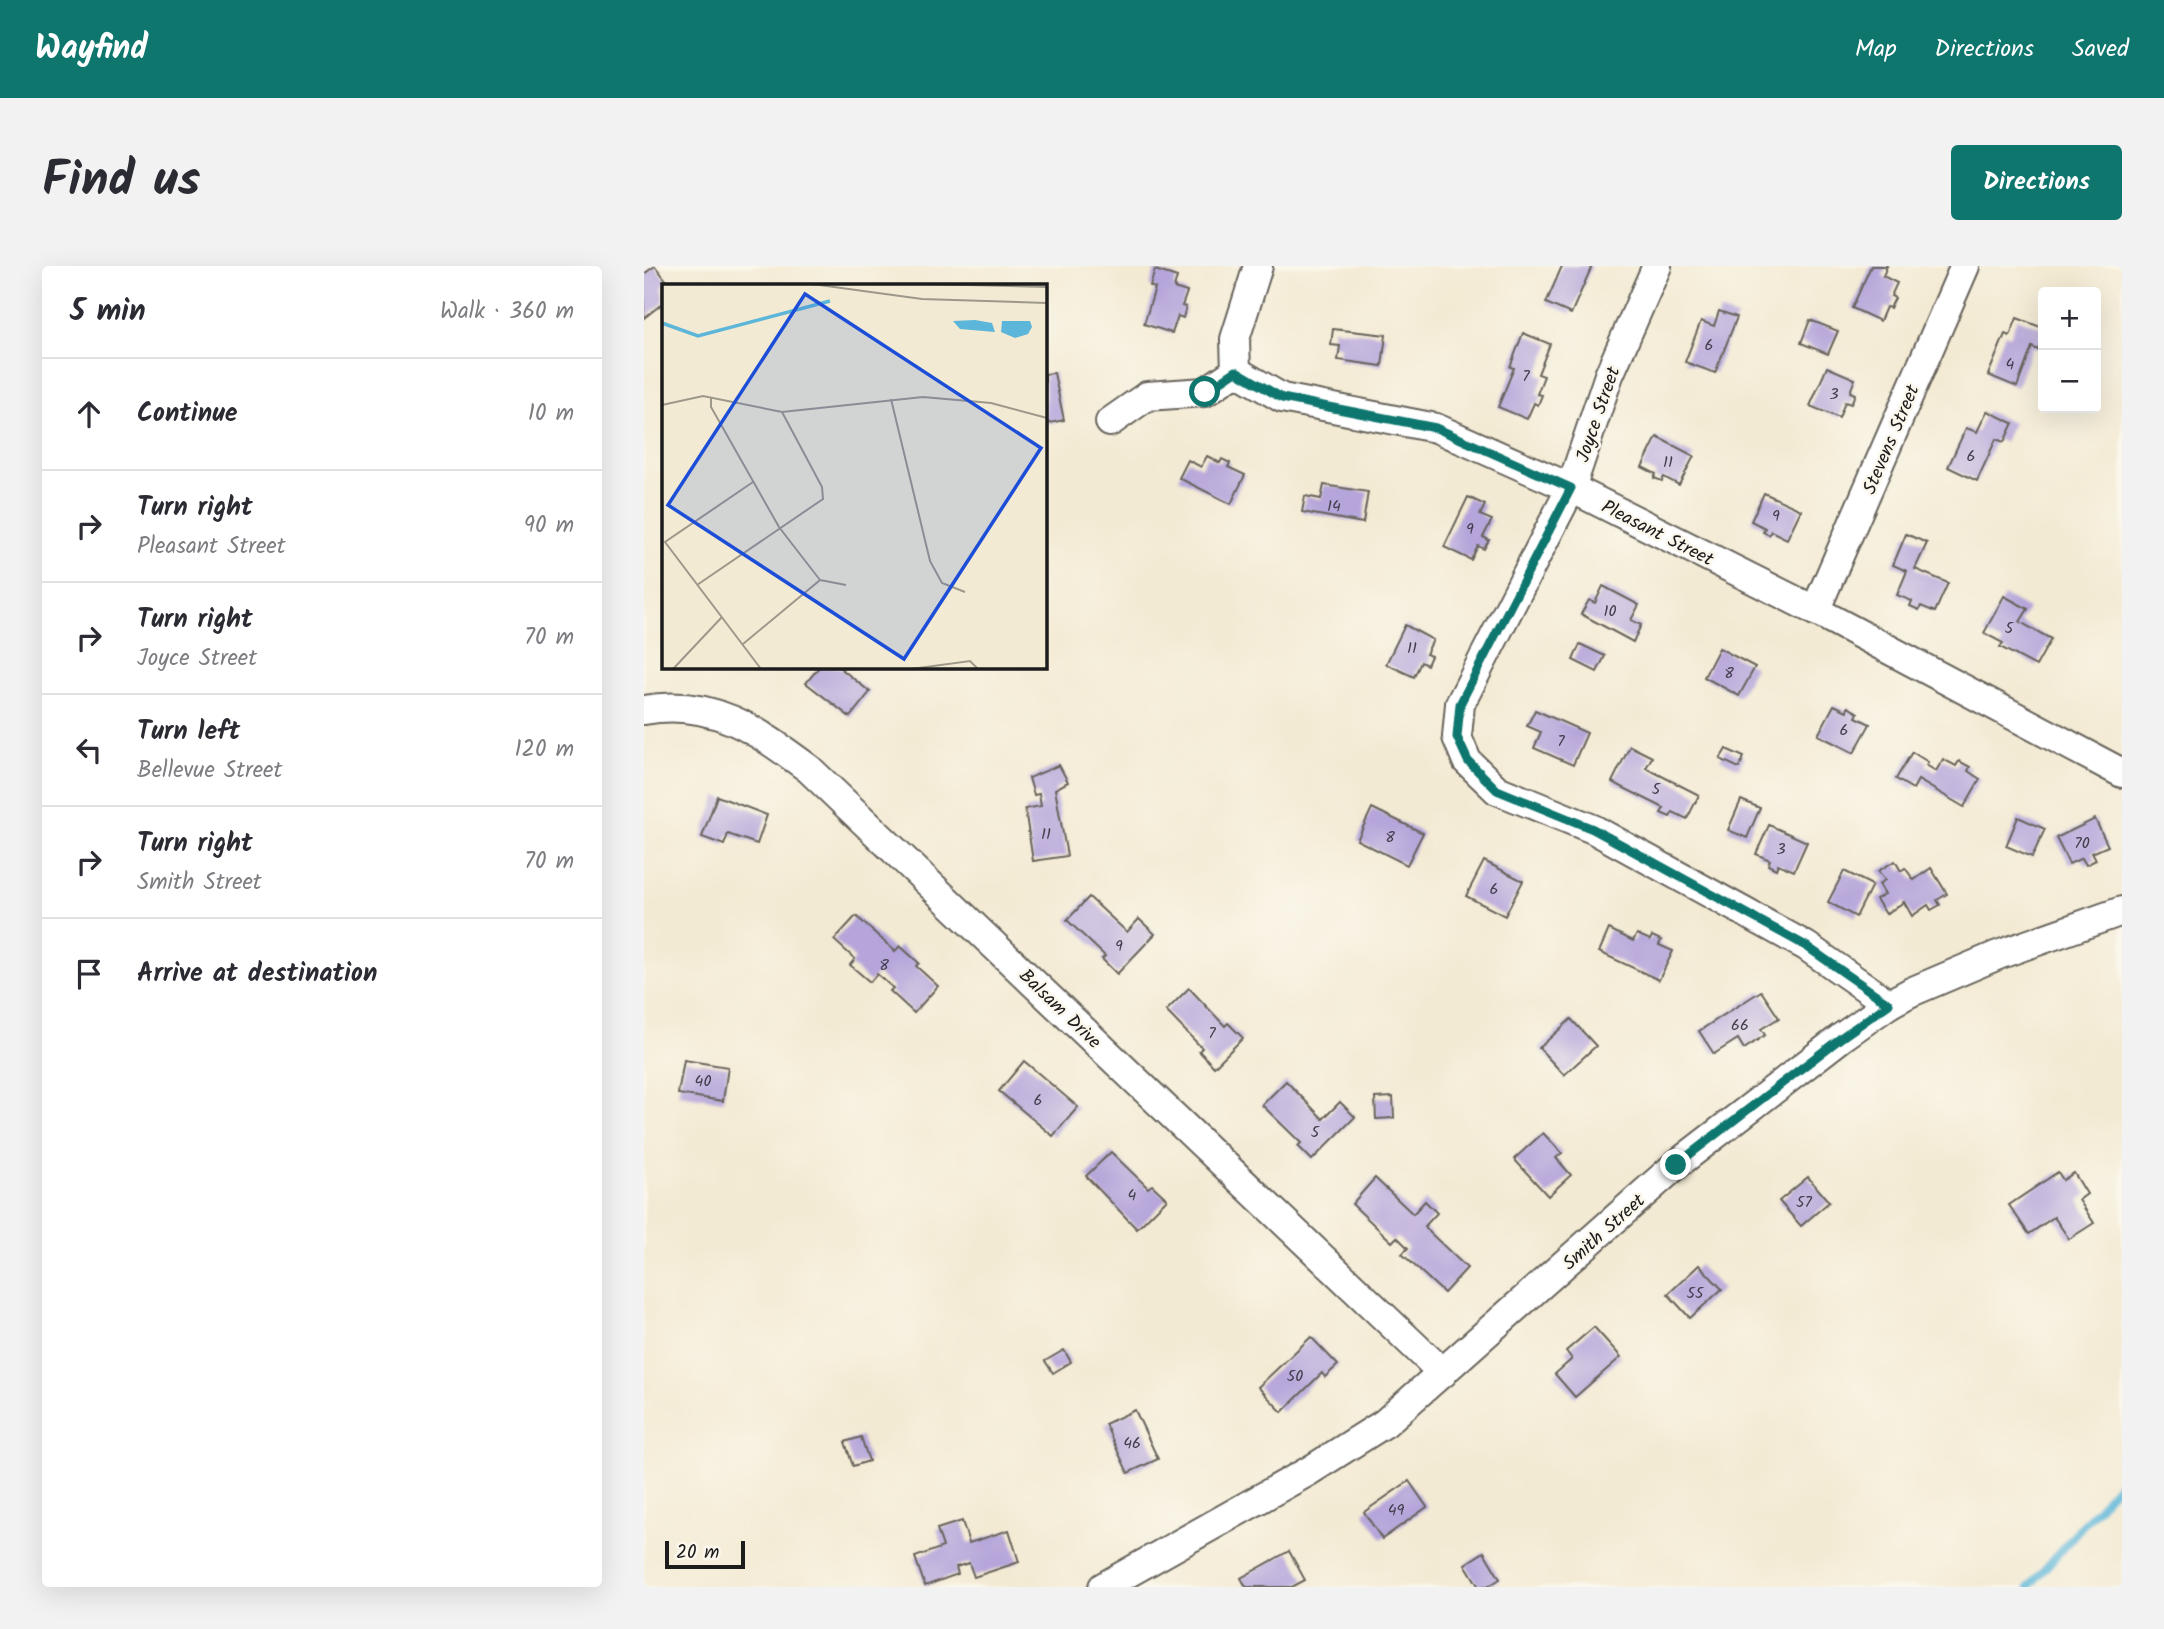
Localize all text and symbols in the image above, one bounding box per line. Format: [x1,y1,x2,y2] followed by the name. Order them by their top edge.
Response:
[35,23,148,76] text: Wayfind
[1855,30,1897,69] text: Map
[1935,30,2034,69] text: Directions
[2072,30,2129,69] text: Saved
[42,143,200,221] text: Find us
[1951,145,2122,220] button: Directions
[662,284,1046,668] inset map
[2038,287,2101,413] map controls
[2038,287,2101,350] button: +
[70,288,146,336] text: 5 min
[440,294,574,330] text: Walk · 360 m
[1705,333,1713,358] house number: 6
[2038,350,2101,413] button: −
[2006,352,2015,377] house number: 4
[1569,362,1629,466] street label: Joyce Street
[1522,364,1530,389] house number: 7
[1189,376,1220,407] route start
[1855,380,1929,499] street label: Stevens Street
[1829,382,1839,407] house number: 3
[137,393,238,435] text: Continue
[70,395,108,433] icon: ahead
[528,396,574,432] text: 10 m
[1967,444,1975,469] house number: 6
[1663,450,1673,475] house number: 11
[137,487,253,529] text: Turn right
[1596,493,1719,575] street label: Pleasant Street
[1327,494,1341,519] house number: 14
[1772,504,1780,529] house number: 9
[70,507,108,545] icon: right
[524,508,574,544] text: 90 m
[1466,517,1474,542] house number: 9
[137,529,286,565] text: Pleasant Street
[137,599,253,641] text: Turn right
[1603,599,1617,624] house number: 10
[2005,616,2015,641] house number: 5
[70,619,108,657] icon: right
[524,620,574,656] text: 70 m
[1407,636,1417,661] house number: 11
[137,641,257,677] text: Joyce Street
[1724,661,1734,686] house number: 8
[137,711,240,753] text: Turn left
[1840,718,1848,743] house number: 6
[1557,729,1565,754] house number: 7
[70,731,108,769] icon: left
[514,732,574,768] text: 120 m
[137,753,282,789] text: Bellevue Street
[1652,777,1662,802] house number: 5
[1041,822,1051,847] house number: 11
[137,823,253,865] text: Turn right
[1385,825,1395,850] house number: 8
[2074,831,2090,856] house number: 70
[1776,837,1786,862] house number: 3
[70,843,108,881] icon: right
[524,844,574,880] text: 70 m
[137,865,262,901] text: Smith Street
[1490,877,1498,902] house number: 6
[1115,934,1123,959] house number: 9
[137,953,377,995] text: Arrive at destination
[879,953,889,978] house number: 8
[70,955,108,993] icon: arrive
[1011,962,1108,1057] street label: Balsam Drive
[1731,1013,1749,1038] house number: 66
[1208,1021,1216,1046] house number: 7
[695,1069,711,1094] house number: 40
[1034,1088,1042,1113] house number: 6
[1311,1120,1321,1145] house number: 5
[1660,1149,1691,1180] route end
[1128,1183,1137,1208] house number: 4
[1556,1186,1653,1278] street label: Smith Street
[1796,1190,1813,1215] house number: 57
[1686,1281,1705,1306] house number: 55
[1287,1364,1303,1389] house number: 50
[1123,1431,1141,1456] house number: 46
[1388,1498,1405,1523] house number: 49
[665,1538,746,1570] scale bar
[676,1538,719,1568] text: 20 m

